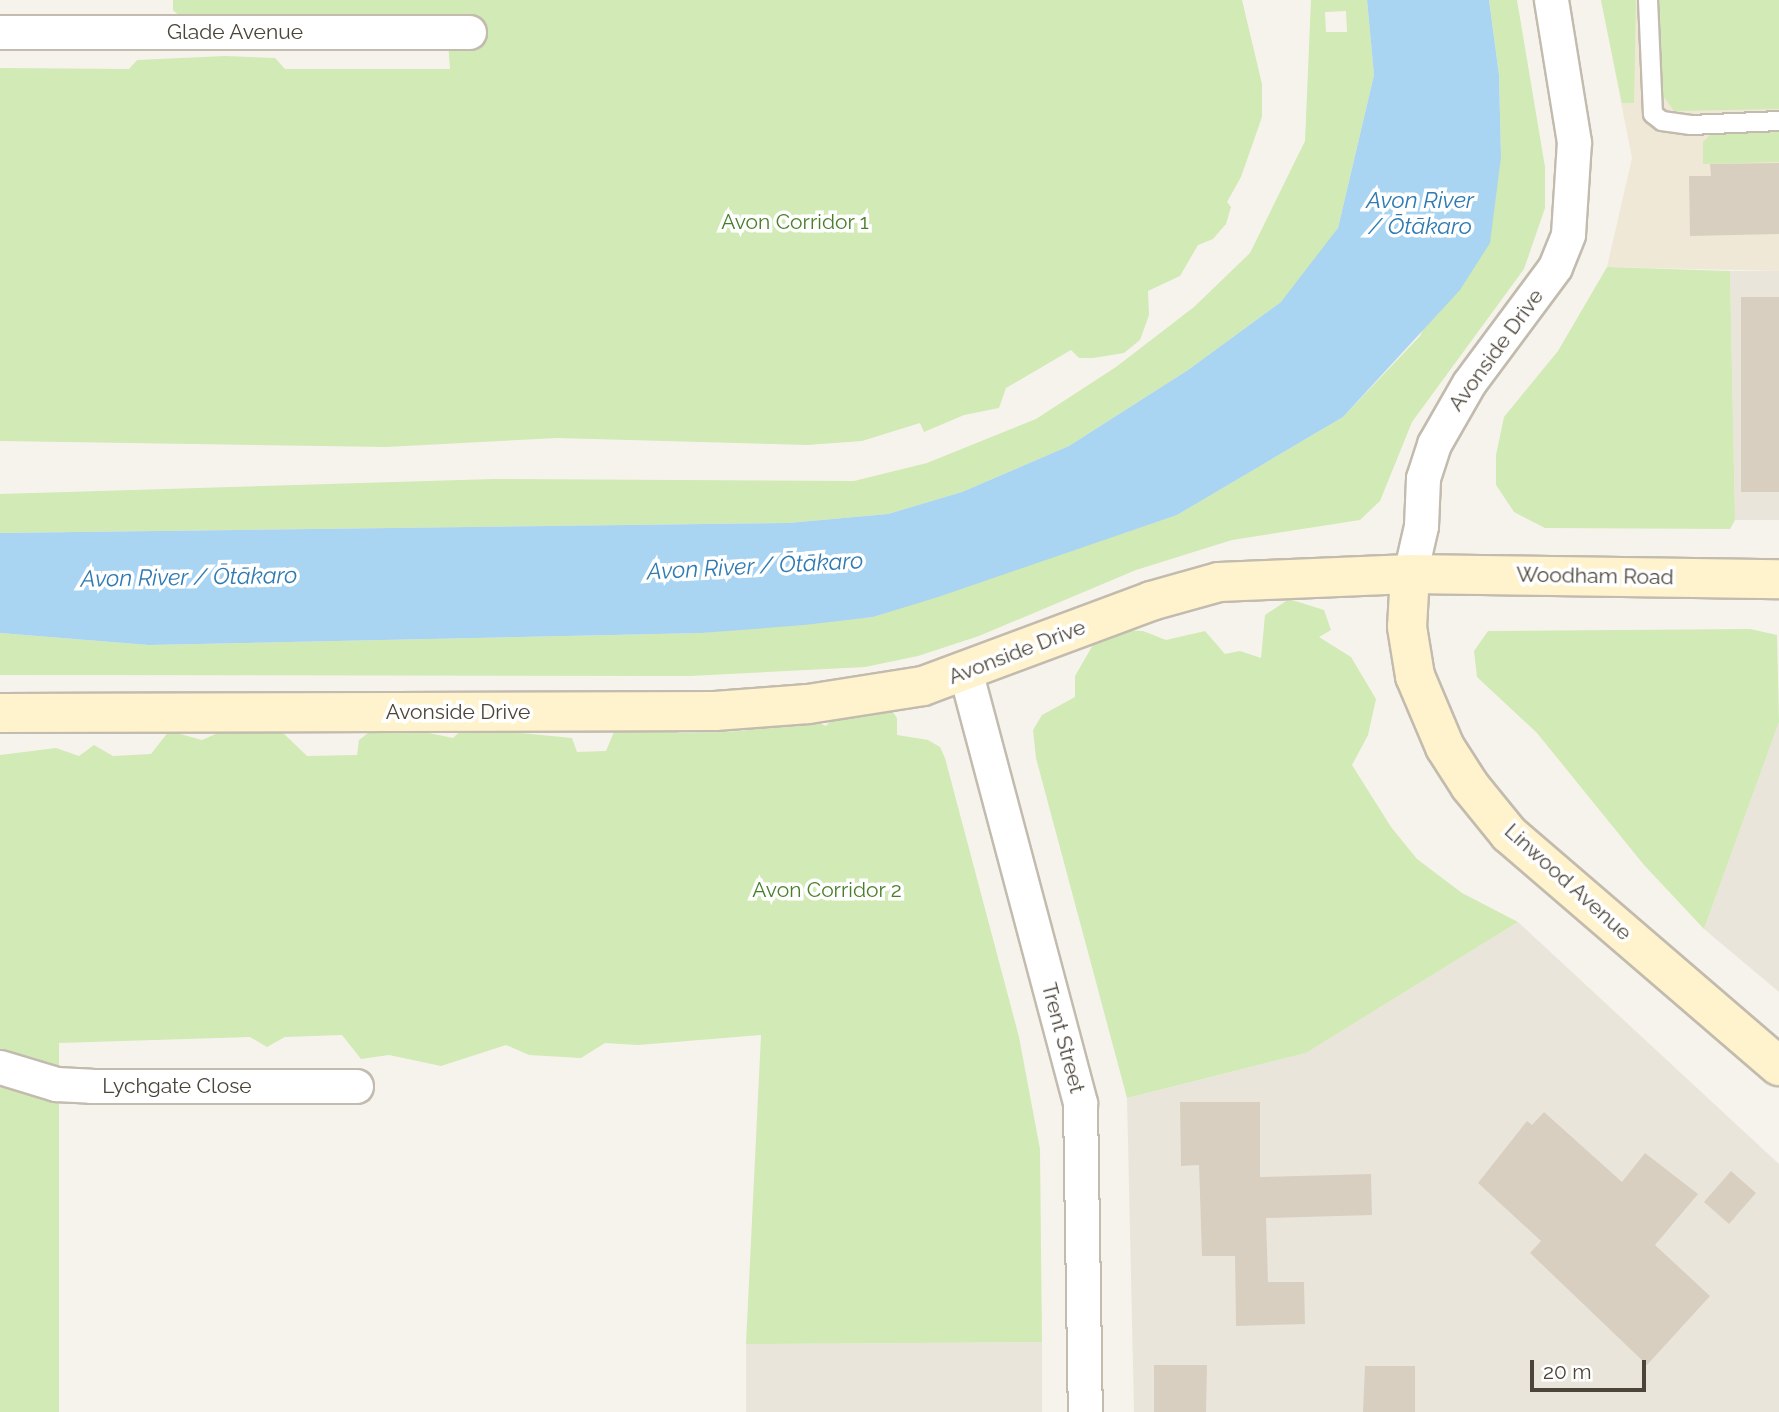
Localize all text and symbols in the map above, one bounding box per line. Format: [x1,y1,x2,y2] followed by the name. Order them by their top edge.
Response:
[167,19,303,45] street label: Glade Avenue
[1366,186,1474,240] water label: Avon River / Ōtākaro
[721,209,869,235] park label: Avon Corridor 1
[1443,284,1549,416] street label: Avonside Drive
[646,547,864,585] water label: Avon River / Ōtākaro
[80,561,298,593] water label: Avon River / Ōtākaro
[1516,562,1674,590] street label: Woodham Road
[945,614,1089,690] street label: Avonside Drive
[386,699,530,725] street label: Avonside Drive
[1499,818,1637,946] street label: Linwood Avenue
[752,877,902,903] park label: Avon Corridor 2
[1036,980,1090,1096] street label: Trent Street
[102,1073,252,1099] street label: Lychgate Close
[1534,1346,1650,1390] scale bar
[1543,1359,1591,1384] text: 20 m

